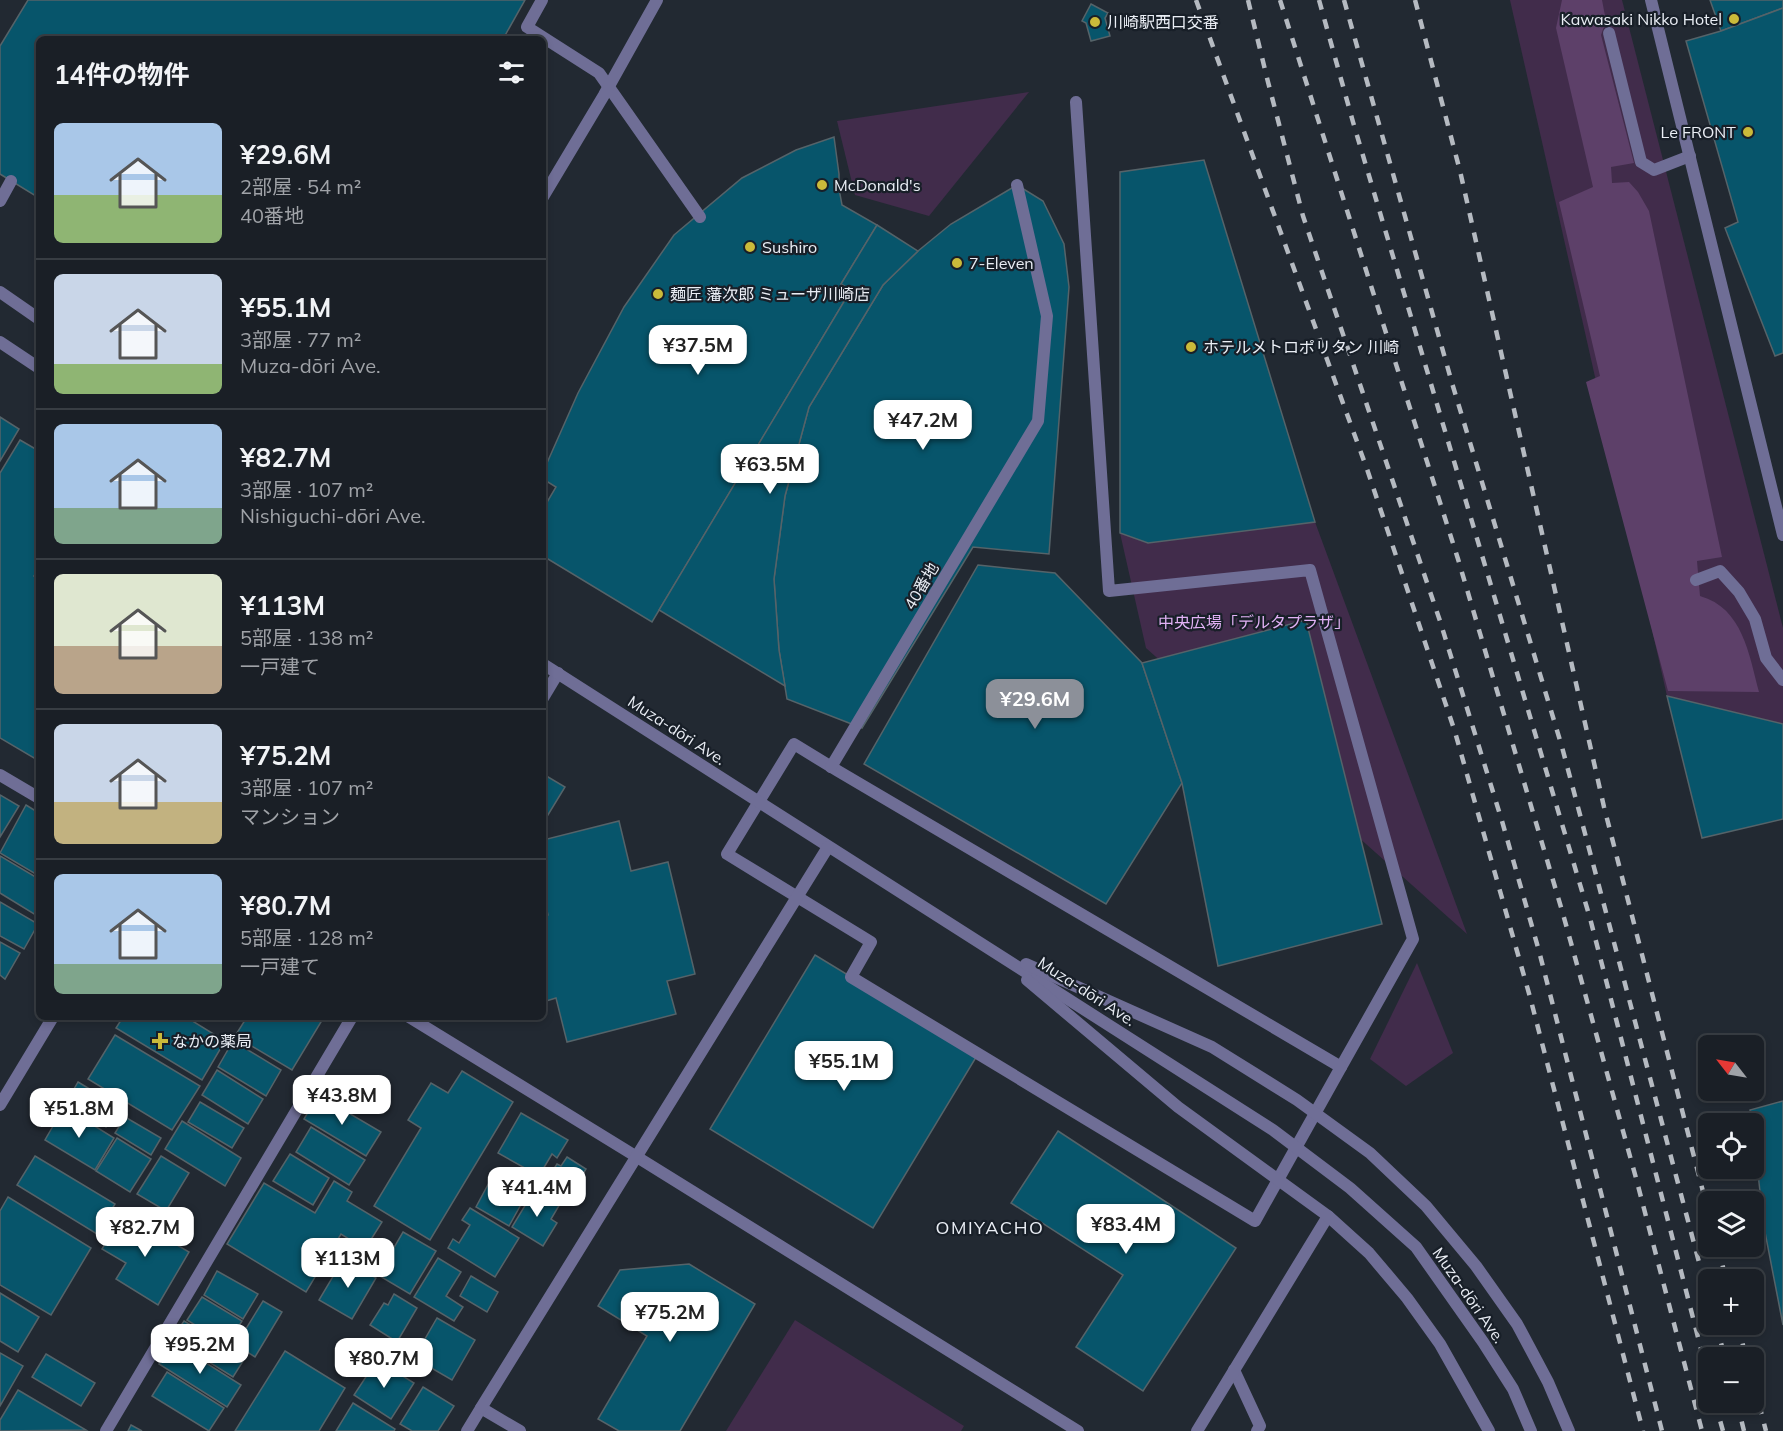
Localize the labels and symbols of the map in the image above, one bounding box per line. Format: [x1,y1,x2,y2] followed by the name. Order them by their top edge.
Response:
[1561,9,1722,29] place label: Kawasaki Nikko Hotel
[1107,12,1219,32] place label: 川崎駅西口交番
[1727,12,1741,26] marker: Kawasaki Nikko Hotel
[1088,15,1102,29] marker: 川崎駅西口交番
[1661,122,1736,142] place label: Le FRONT
[1741,125,1755,139] marker: Le FRONT
[834,175,921,195] place label: McDonald's
[815,178,829,192] marker: McDonald's
[762,237,817,257] place label: Sushiro
[743,240,757,254] marker: Sushiro
[969,253,1034,273] place label: 7-Eleven
[950,256,964,270] marker: 7-Eleven
[670,284,870,304] place label: 麺匠 藩次郎 ミューザ川崎店
[651,287,665,301] marker: 麺匠 藩次郎 ミューザ川崎店
[649,325,747,376] pin: ¥37.5M
[1203,337,1399,357] place label: ホテルメトロポリタン 川崎
[1184,340,1198,354] marker: ホテルメトロポリタン 川崎
[874,400,972,451] pin: ¥47.2M
[721,444,819,495] pin: ¥63.5M
[899,559,943,613] street label: 40番地
[1158,612,1350,632] park label: 中央広場「デルタプラザ」
[986,679,1084,730] pin: ¥29.6M
[624,691,730,769] street label: Muza-dōri Ave.
[1034,952,1140,1030] street label: Muza-dōri Ave.
[172,1031,252,1051] place label: なかの薬局
[153,1034,167,1048] marker: なかの薬局
[1698,1035,1764,1101] north arrow
[795,1041,893,1092] pin: ¥55.1M
[293,1075,391,1126] pin: ¥43.8M
[30,1088,128,1139] pin: ¥51.8M
[488,1167,586,1218] pin: ¥41.4M
[1077,1204,1175,1255] pin: ¥83.4M
[96,1207,194,1258] pin: ¥82.7M
[936,1216,1044,1239] district label: OMIYACHO
[306,1238,390,1289] pin: ¥113M
[1429,1243,1509,1347] street label: Muza-dōri Ave.
[621,1292,719,1343] pin: ¥75.2M
[151,1324,249,1375] pin: ¥95.2M
[335,1338,433,1389] pin: ¥80.7M

